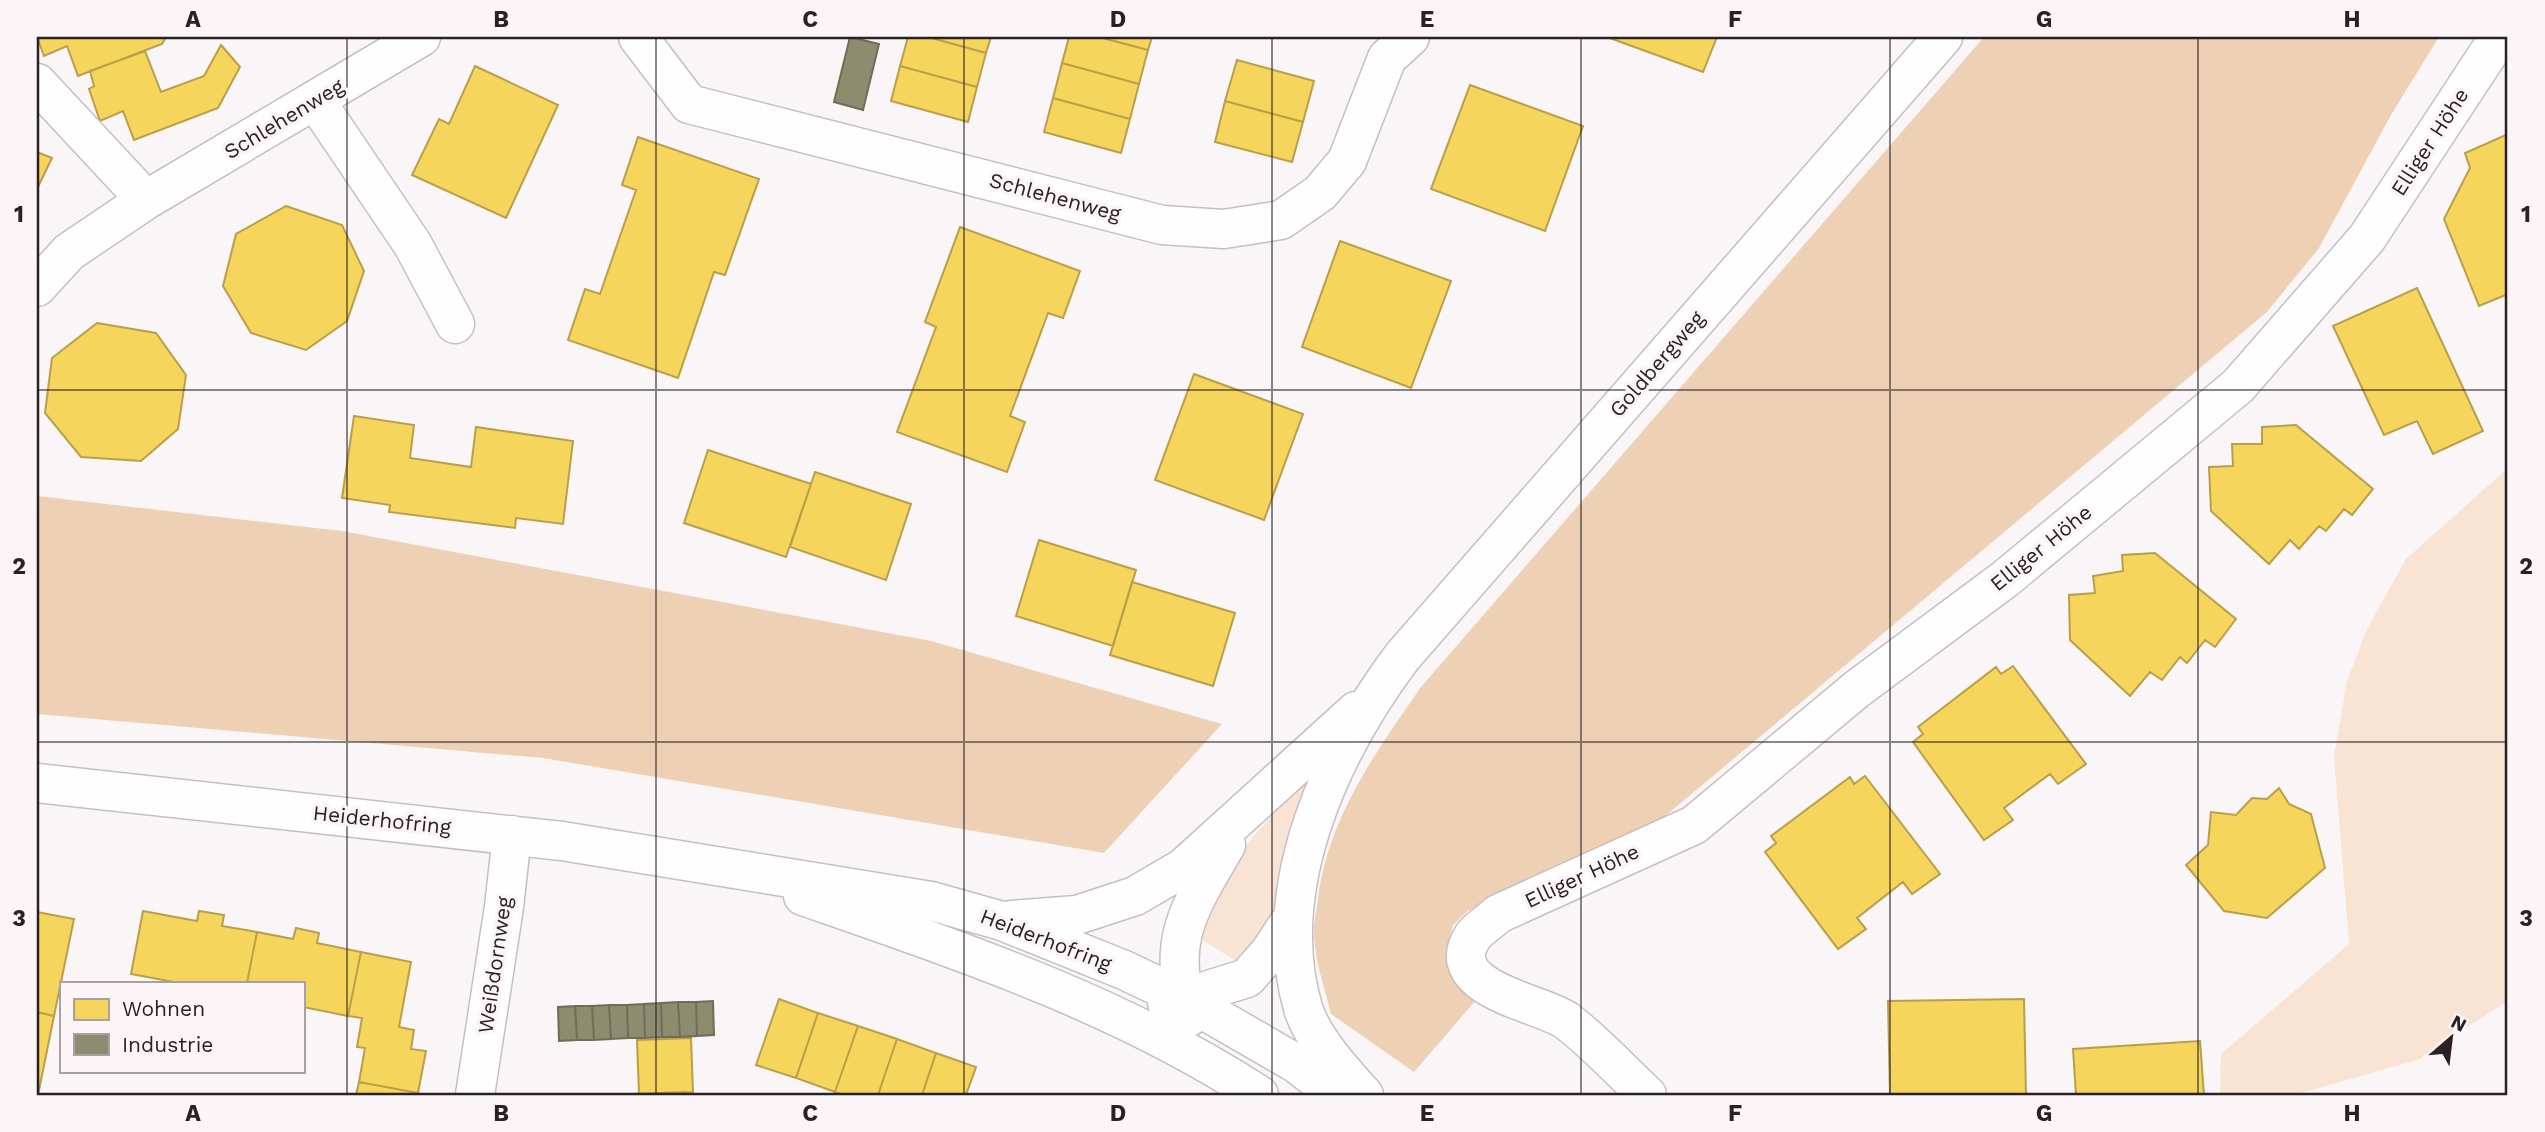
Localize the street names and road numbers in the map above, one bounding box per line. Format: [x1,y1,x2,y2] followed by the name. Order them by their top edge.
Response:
[219,73,349,164] street label: Schlehenweg
[2386,83,2474,200] street label: Elliger Höhe
[987,167,1124,226] street label: Schlehenweg
[1604,305,1710,422] street label: Goldbergweg
[1985,499,2096,596] street label: Elliger Höhe
[312,800,453,839] street label: Heiderhofring
[1521,838,1643,913] street label: Elliger Höhe
[473,894,517,1035] street label: Weißdornweg
[977,903,1116,976] street label: Heiderhofring

